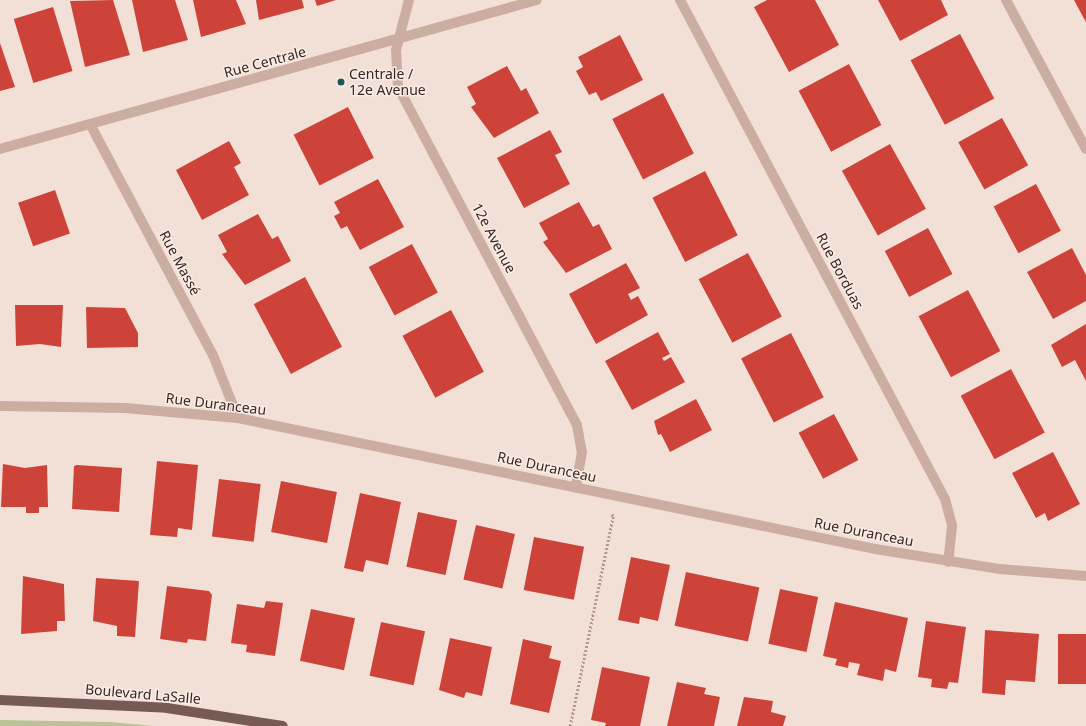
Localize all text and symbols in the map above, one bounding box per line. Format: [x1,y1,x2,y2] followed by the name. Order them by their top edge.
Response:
[222,43,308,81] street label: Rue Centrale
[349,66,426,98] place label: Centrale / 12e Avenue
[336,77,346,87] marker: Centrale / 12e Avenue
[469,200,519,276] street label: 12e Avenue
[156,228,204,298] street label: Rue Massé
[813,230,867,312] street label: Rue Borduas
[165,390,267,418] street label: Rue Duranceau
[496,448,598,486] street label: Rue Duranceau
[813,514,915,550] street label: Rue Duranceau
[84,681,202,707] street label: Boulevard LaSalle

